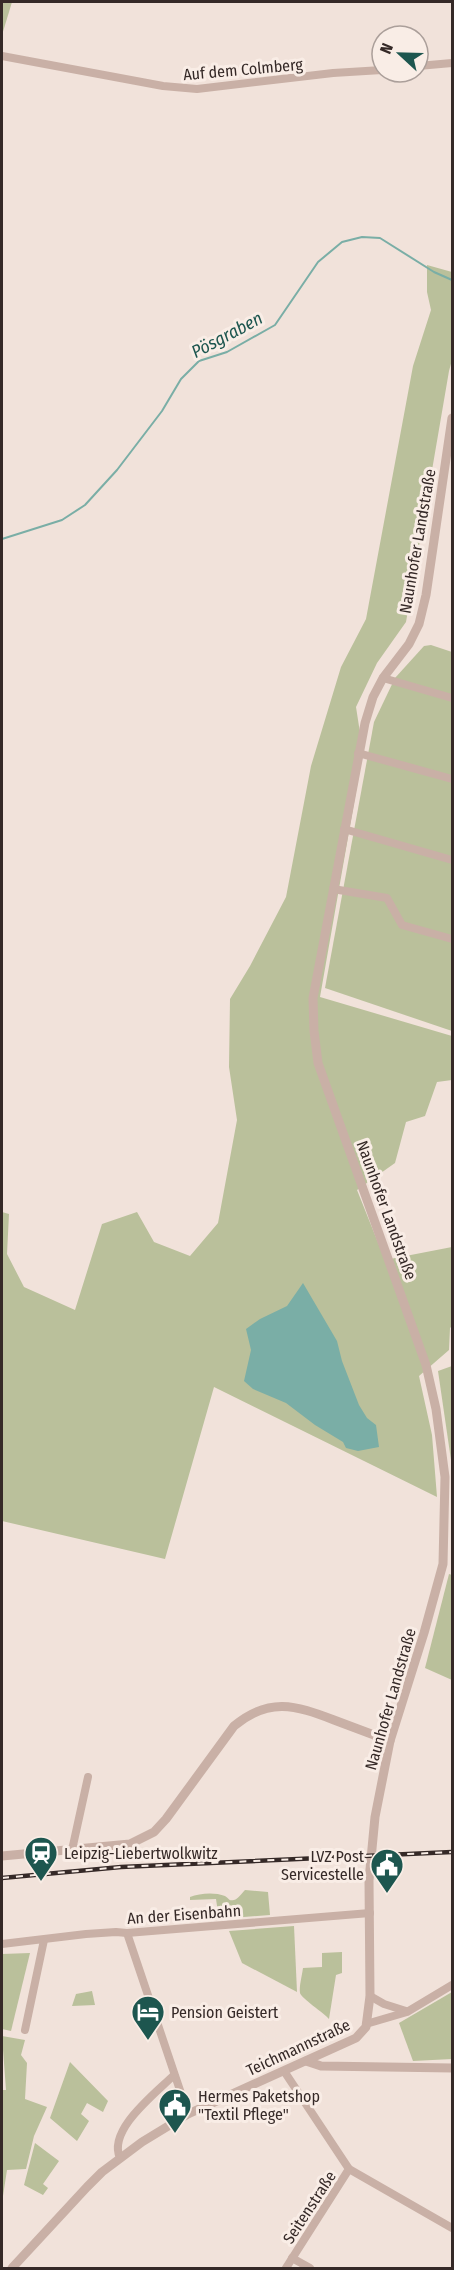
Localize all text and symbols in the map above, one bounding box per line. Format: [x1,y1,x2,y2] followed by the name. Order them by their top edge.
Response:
[370,24,430,84] north arrow
[376,41,397,57] text: N
[182,55,304,84] street label: Auf dem Colmberg
[188,307,266,363] water label: Pösgraben
[395,467,440,615] street label: Naunhofer Landstraße
[353,1138,421,1282] street label: Naunhofer Landstraße
[361,1626,420,1772] street label: Naunhofer Landstraße
[23,1835,59,1882] station icon: Leipzig-Liebertwolkwitz
[64,1844,218,1863] place label: Leipzig-Liebertwolkwitz
[281,1847,365,1884] place label: LVZ Post Servicestelle
[369,1847,405,1894] public building icon: LVZ Post Servicestelle
[126,1901,242,1928] street label: An der Eisenbahn
[130,1994,166,2041] hotel icon: Pension Geistert
[171,2003,279,2022] place label: Pension Geistert
[243,2015,353,2080] street label: Teichmannstraße
[157,2087,193,2134] public building icon: Hermes Paketshop "Textil Pflege"
[198,2087,320,2124] place label: Hermes Paketshop "Textil Pflege"
[279,2167,340,2247] street label: Seitenstraße

